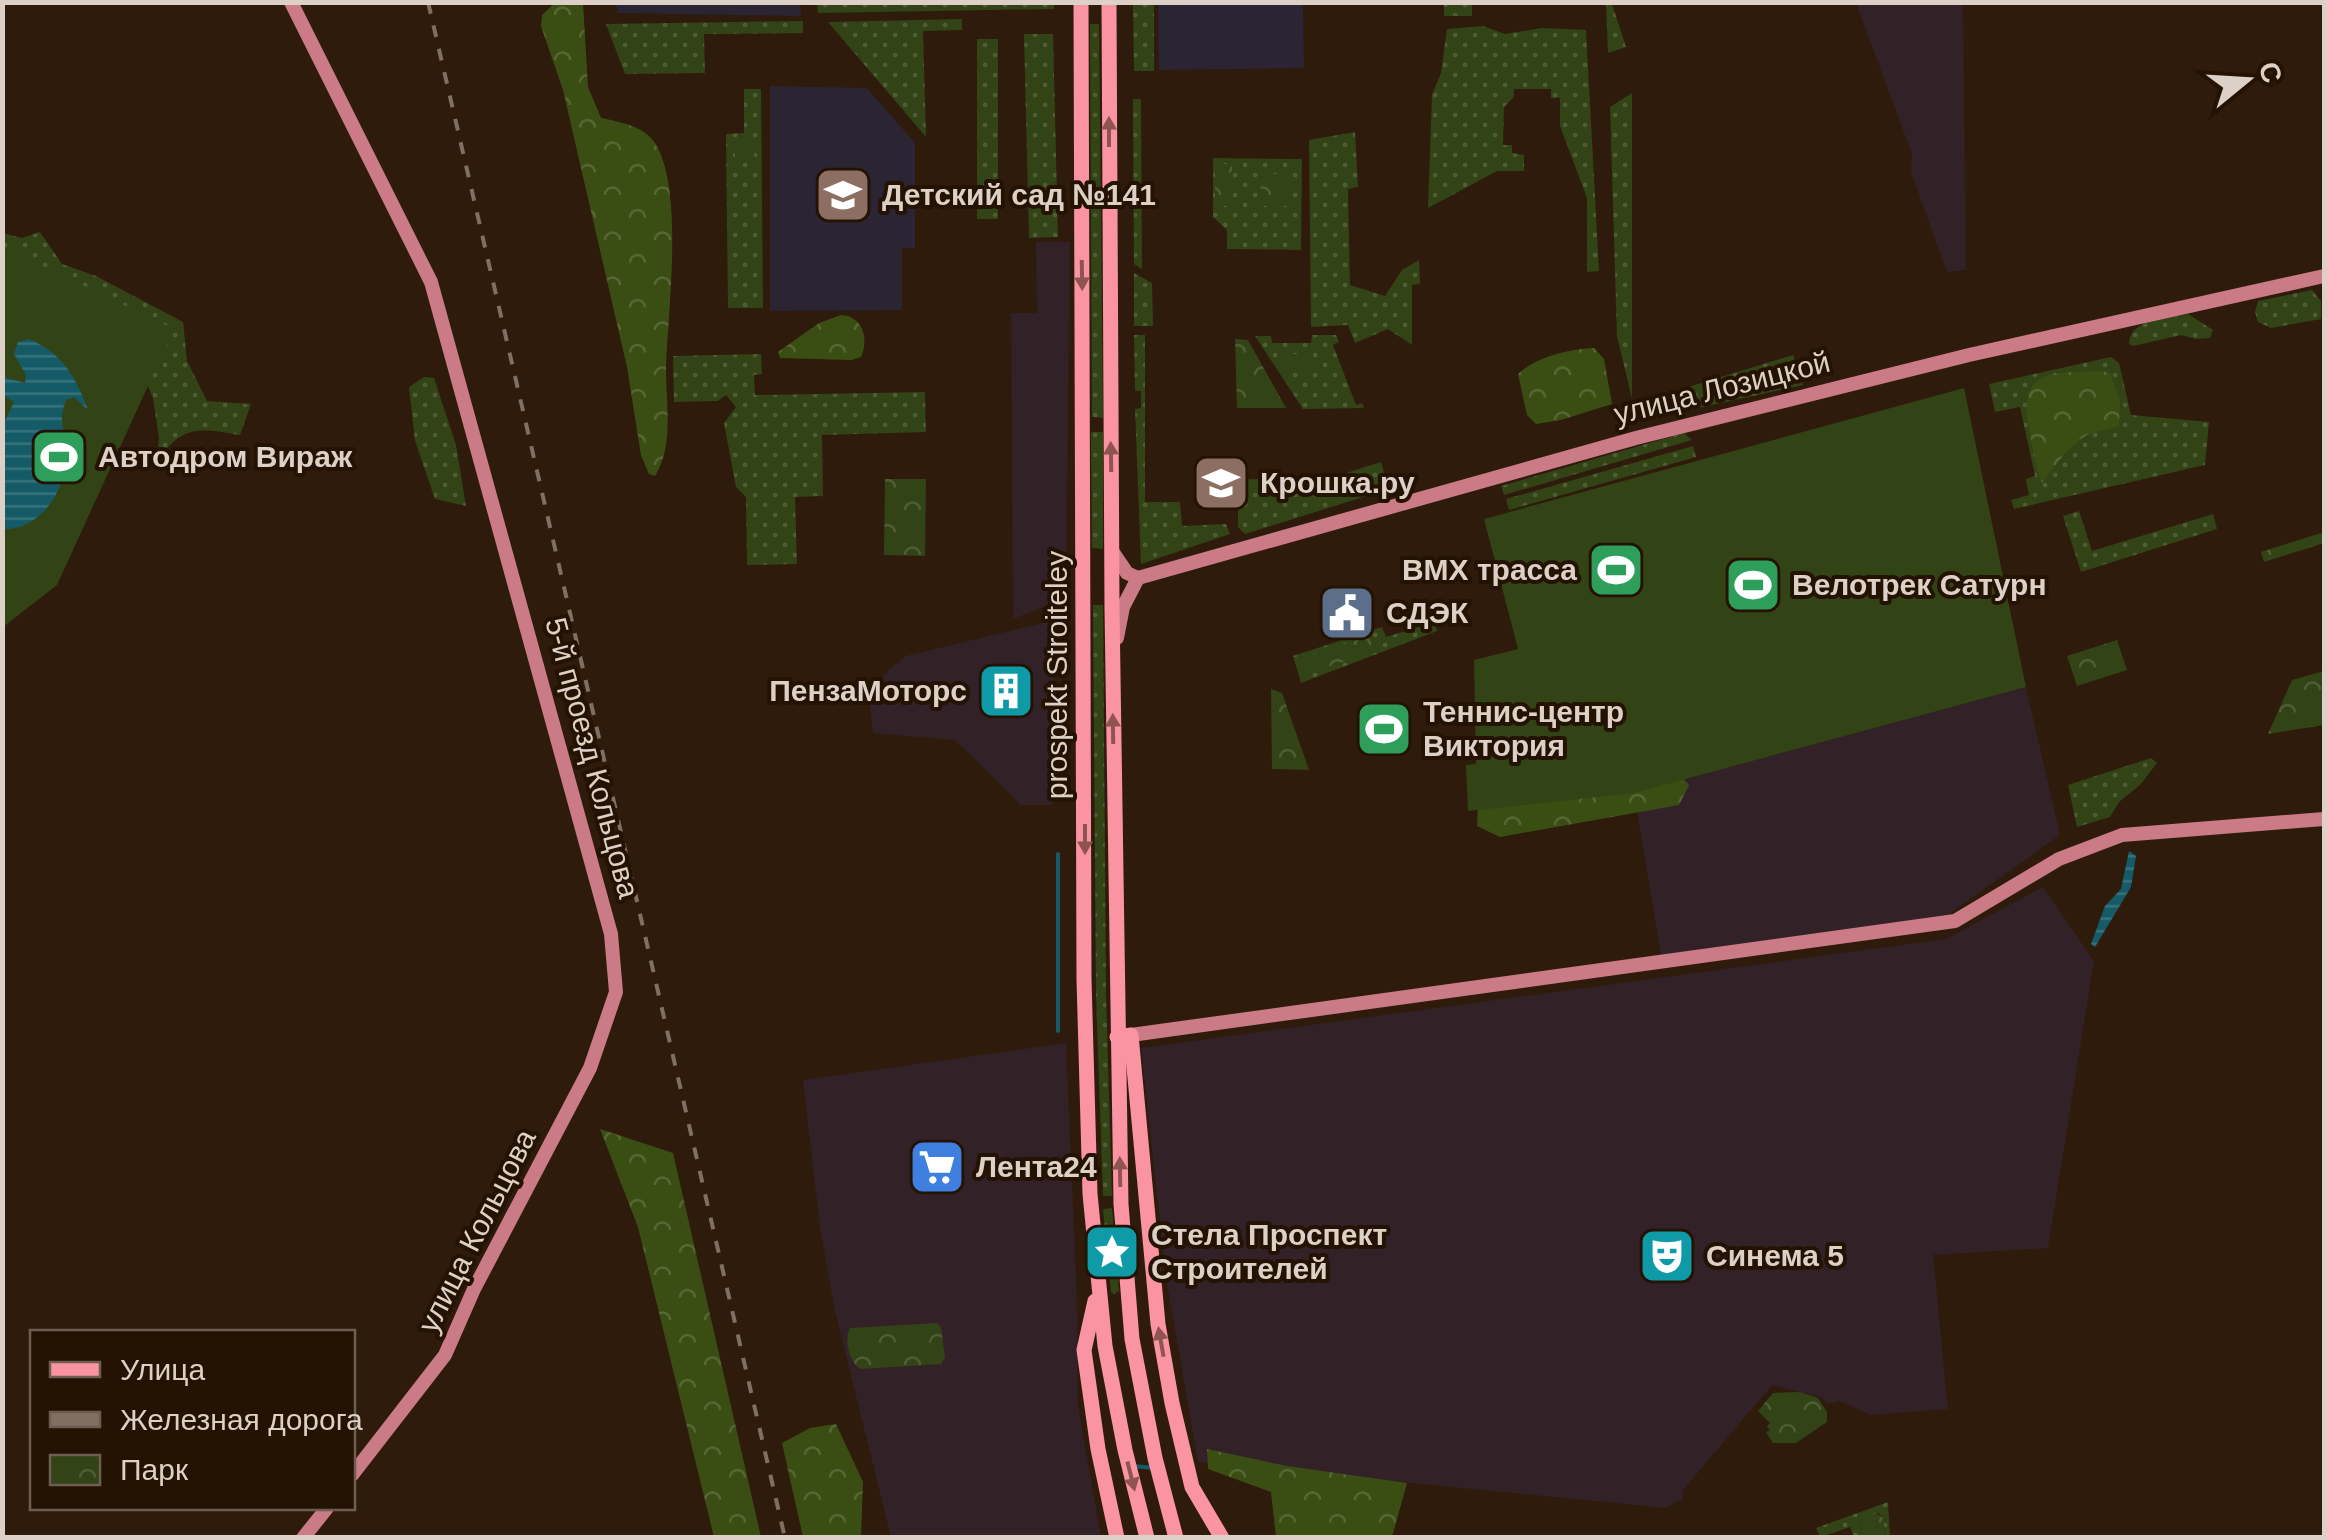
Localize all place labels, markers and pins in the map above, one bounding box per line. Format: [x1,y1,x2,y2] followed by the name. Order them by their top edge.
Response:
[813,165,873,225] school or university icon: Детский сад №141
[882,178,1156,211] place label: Детский сад №141
[29,427,89,487] sports icon: Автодром Вираж
[98,440,353,473] place label: Автодром Вираж
[1191,453,1251,513] school or university icon: Крошка.ру
[1260,466,1415,499] place label: Крошка.ру
[1586,540,1646,600] sports icon: BMX трасса
[1402,553,1577,586] place label: BMX трасса
[1723,555,1783,615] sports icon: Велотрек Сатурн
[1792,568,2047,601] place label: Велотрек Сатурн
[1317,583,1377,643] public building icon: СДЭК
[1386,596,1469,629] place label: СДЭК
[976,661,1036,721] building icon: ПензаМоторс
[769,674,967,707] place label: ПензаМоторс
[1423,695,1624,762] place label: Теннис-центр Виктория
[1354,699,1414,759] sports icon: Теннис-центр Виктория
[907,1137,967,1197] supermarket icon: Лента24
[976,1150,1097,1183] place label: Лента24
[1151,1218,1387,1285] place label: Стела Проспект Строителей
[1082,1222,1142,1282] place icon: Стела Проспект Строителей
[1637,1226,1697,1286] theatre icon: Синема 5
[1706,1239,1844,1272] place label: Синема 5

